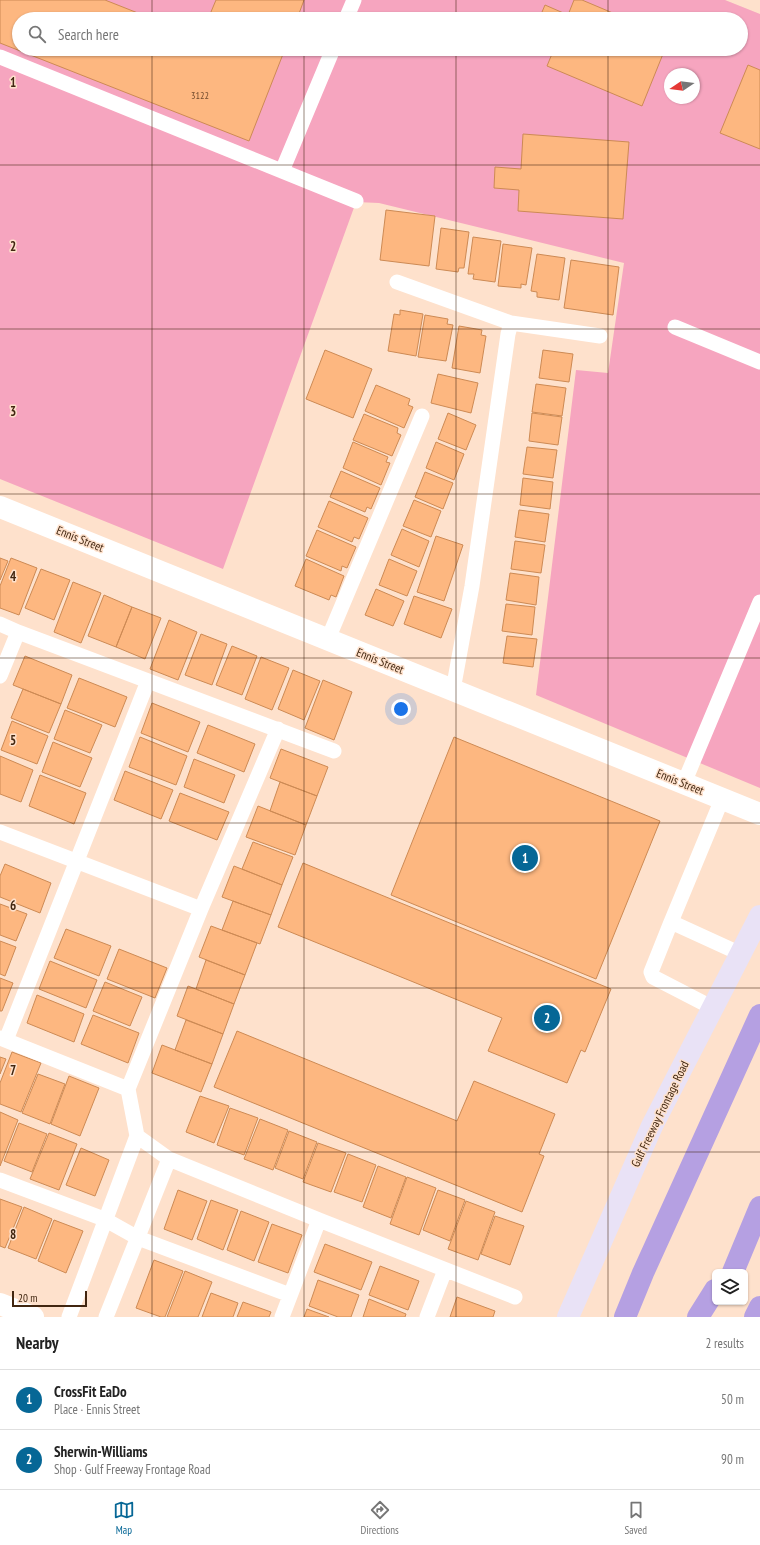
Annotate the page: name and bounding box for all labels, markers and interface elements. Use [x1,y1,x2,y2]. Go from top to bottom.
search box [12,12,748,56]
icon: search [26,23,48,45]
text: Search here [58,25,119,44]
north arrow [664,68,700,104]
text: 1 [10,74,16,91]
house number: 3122 [191,89,209,102]
text: 2 [10,238,16,255]
text: 3 [10,403,16,420]
street label: Ennis Street [54,522,107,555]
text: 4 [10,568,17,585]
street label: Ennis Street [354,644,407,677]
your location [391,699,411,719]
text: 5 [10,732,16,749]
street label: Ennis Street [654,765,707,798]
pin: 1 [512,843,538,873]
text: 6 [10,897,16,914]
pin: 2 [534,1003,560,1033]
street label: Gulf Freeway Frontage Road [627,1058,692,1169]
text: 7 [10,1062,16,1079]
text: 8 [10,1226,16,1243]
map controls [712,1269,748,1305]
button: layers [712,1269,748,1305]
scale bar [12,1289,87,1308]
text: 20 m [18,1291,37,1305]
text: Nearby [16,1332,59,1354]
text: 2 results [705,1335,744,1352]
text: CrossFit EaDo [54,1382,127,1401]
text: 1 [26,1391,32,1408]
text: 50 m [721,1391,744,1408]
text: Place · Ennis Street [54,1401,140,1418]
text: Sherwin-Williams [54,1442,148,1461]
text: 2 [26,1451,32,1468]
text: 90 m [721,1451,744,1468]
text: Shop · Gulf Freeway Frontage Road [54,1461,211,1478]
tab: Map [113,1499,135,1537]
tab: Directions [361,1499,399,1537]
tab: Saved [624,1499,647,1537]

